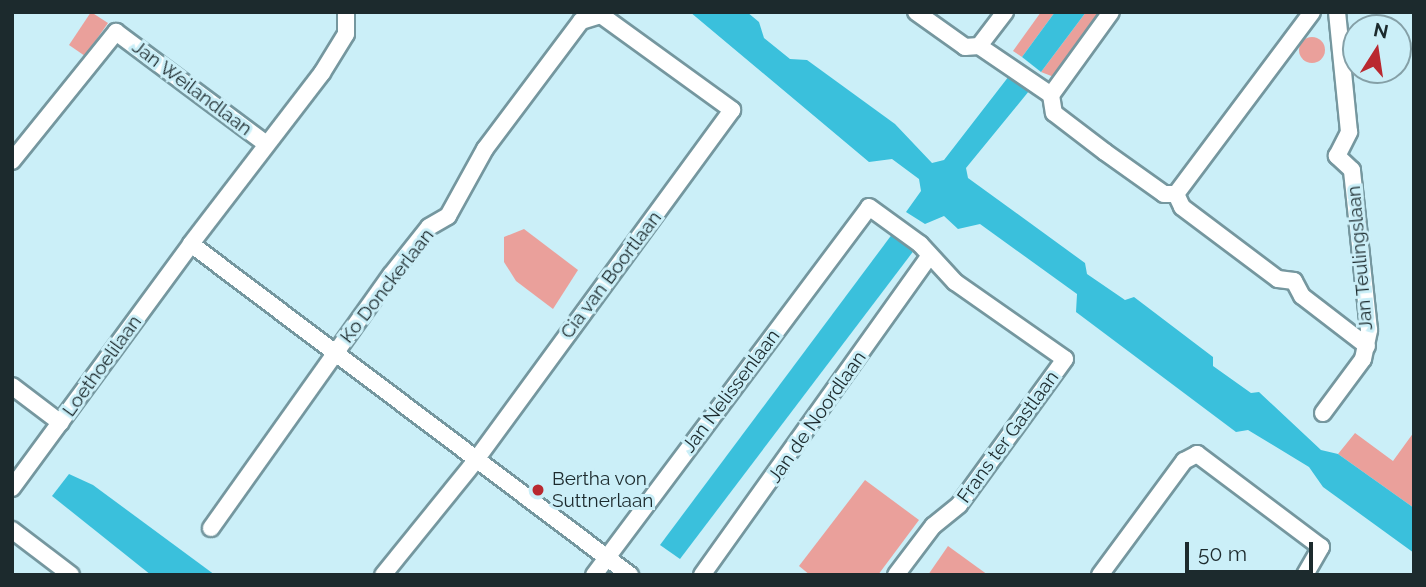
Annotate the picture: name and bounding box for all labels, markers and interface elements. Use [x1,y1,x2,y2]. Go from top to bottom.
north arrow [1342,14,1412,84]
text: N [1372,18,1390,43]
street label: Jan Weilandlaan [127,35,257,141]
street label: Jan Teulingslaan [1342,185,1378,331]
street label: Cia van Boortlaan [556,207,666,343]
street label: Ko Donckerlaan [335,224,439,348]
street label: Loethoelilaan [58,311,146,421]
street label: Jan Nelissenlaan [677,325,785,457]
street label: Jan de Noordlaan [763,347,871,487]
street label: Frans ter Gastlaan [952,366,1064,508]
place label: Bertha von Suttnerlaan [552,468,653,512]
marker: Bertha von Suttnerlaan [530,482,546,498]
scale bar [1188,528,1316,572]
text: 50 m [1198,541,1247,566]

